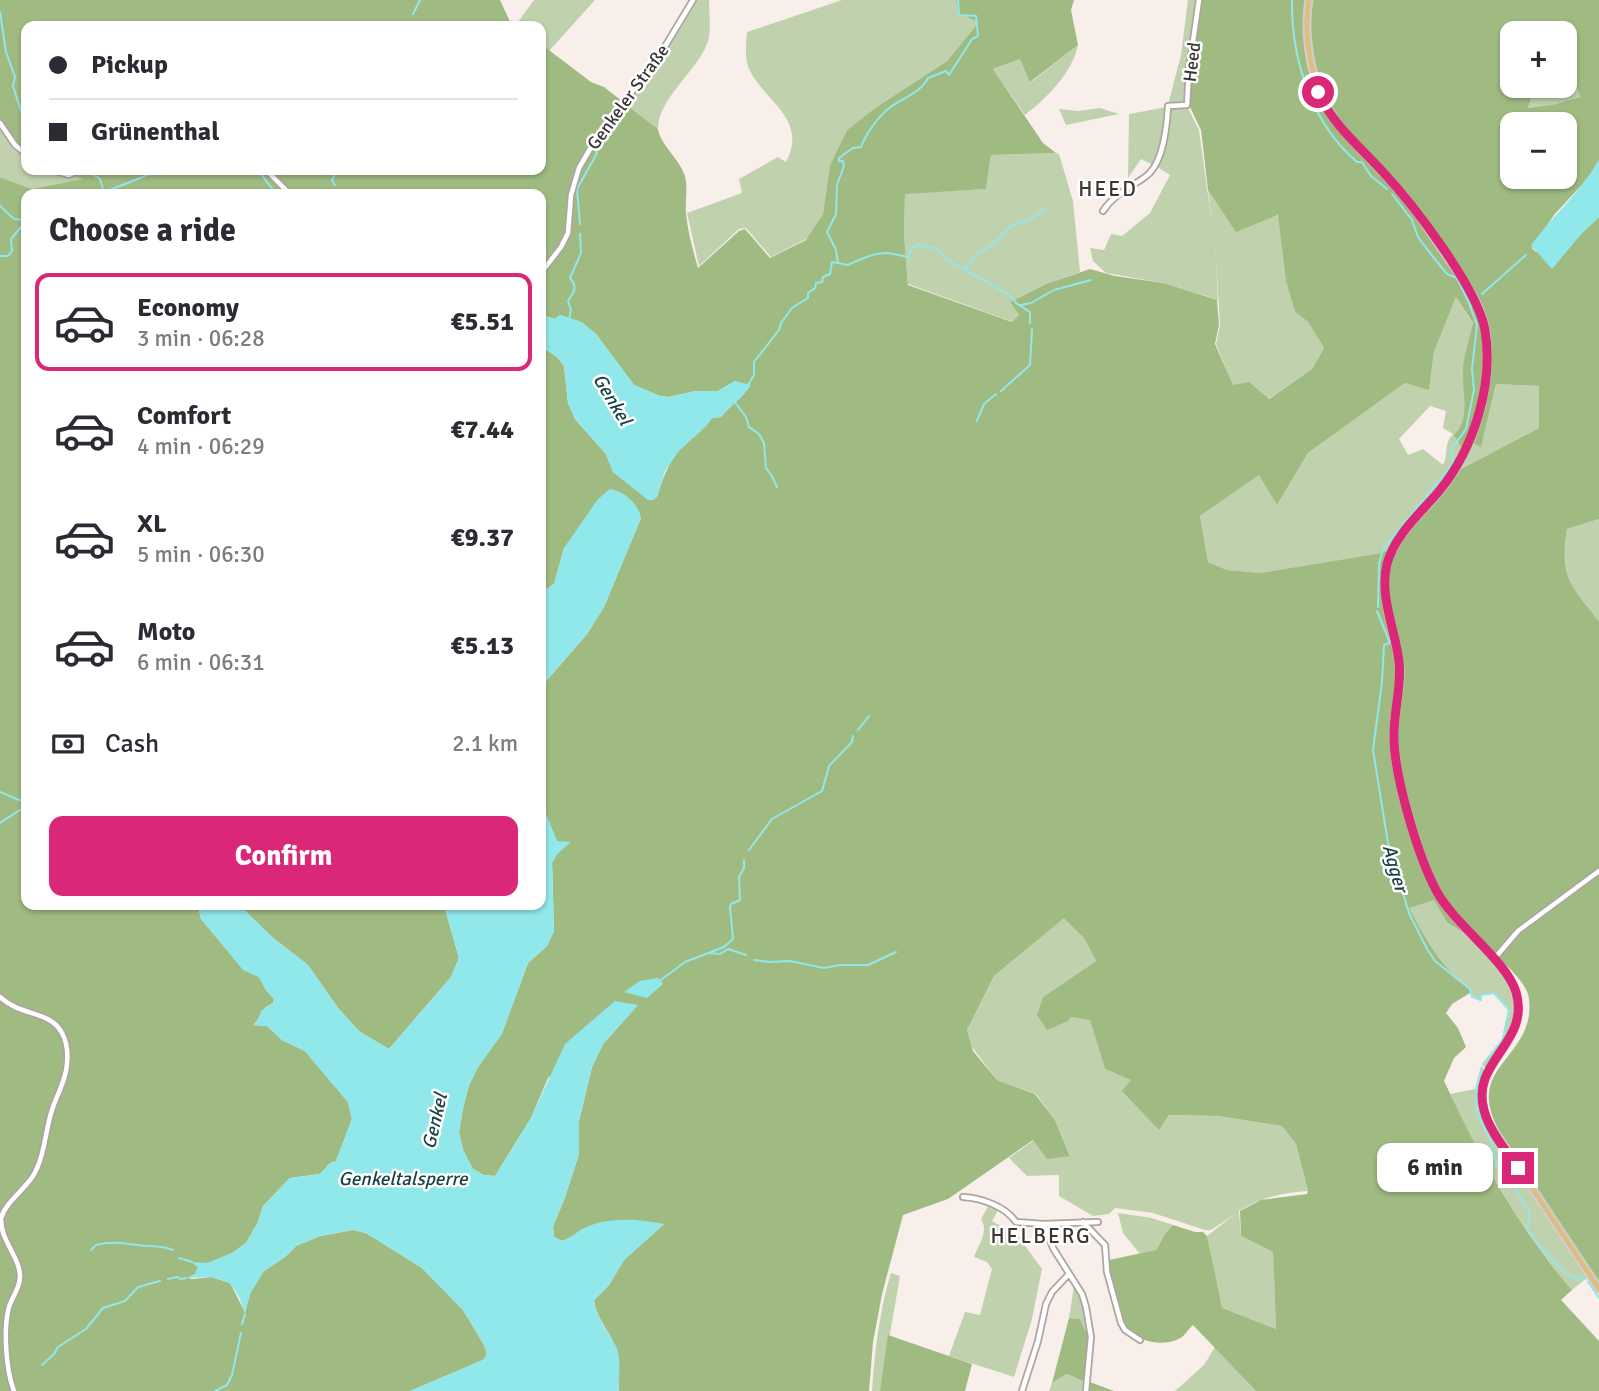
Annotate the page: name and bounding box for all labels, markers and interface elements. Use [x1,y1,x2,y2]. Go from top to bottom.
map controls [1500,21,1577,189]
button: + [1500,21,1577,98]
street label: Genkeler Straße [582,40,674,154]
street label: Heed [1179,41,1205,83]
text: Pickup [91,49,168,81]
route start [1302,76,1334,108]
button: − [1500,112,1577,189]
text: Grünenthal [91,116,219,148]
district label: HEED [1078,176,1138,202]
text: Choose a ride [49,211,236,250]
icon: car [53,291,116,354]
text: Economy [137,292,239,324]
text: €5.51 [450,306,514,338]
text: 3 min · 06:28 [137,324,265,353]
water label: Genkel [587,369,638,431]
icon: car [53,399,116,462]
text: Comfort [137,400,231,432]
text: €7.44 [450,414,514,446]
text: 4 min · 06:29 [137,432,265,461]
icon: car [53,507,116,570]
text: XL [137,508,167,540]
text: €9.37 [450,522,514,554]
text: 5 min · 06:30 [137,540,265,569]
icon: car [53,615,116,678]
text: Moto [137,616,195,648]
text: €5.13 [450,630,514,662]
text: 6 min · 06:31 [137,648,265,677]
icon: cash [49,725,87,763]
text: Cash [105,728,159,760]
text: 2.1 km [452,729,518,758]
button: Confirm [49,816,518,896]
water label: Agger [1377,842,1414,898]
water label: Genkel [417,1090,453,1151]
callout: 6 min [1378,1144,1494,1192]
route end [1502,1152,1534,1184]
text: 6 min [1407,1153,1463,1182]
water label: Genkeltalsperre [339,1167,469,1191]
district label: HELBERG [990,1223,1092,1249]

